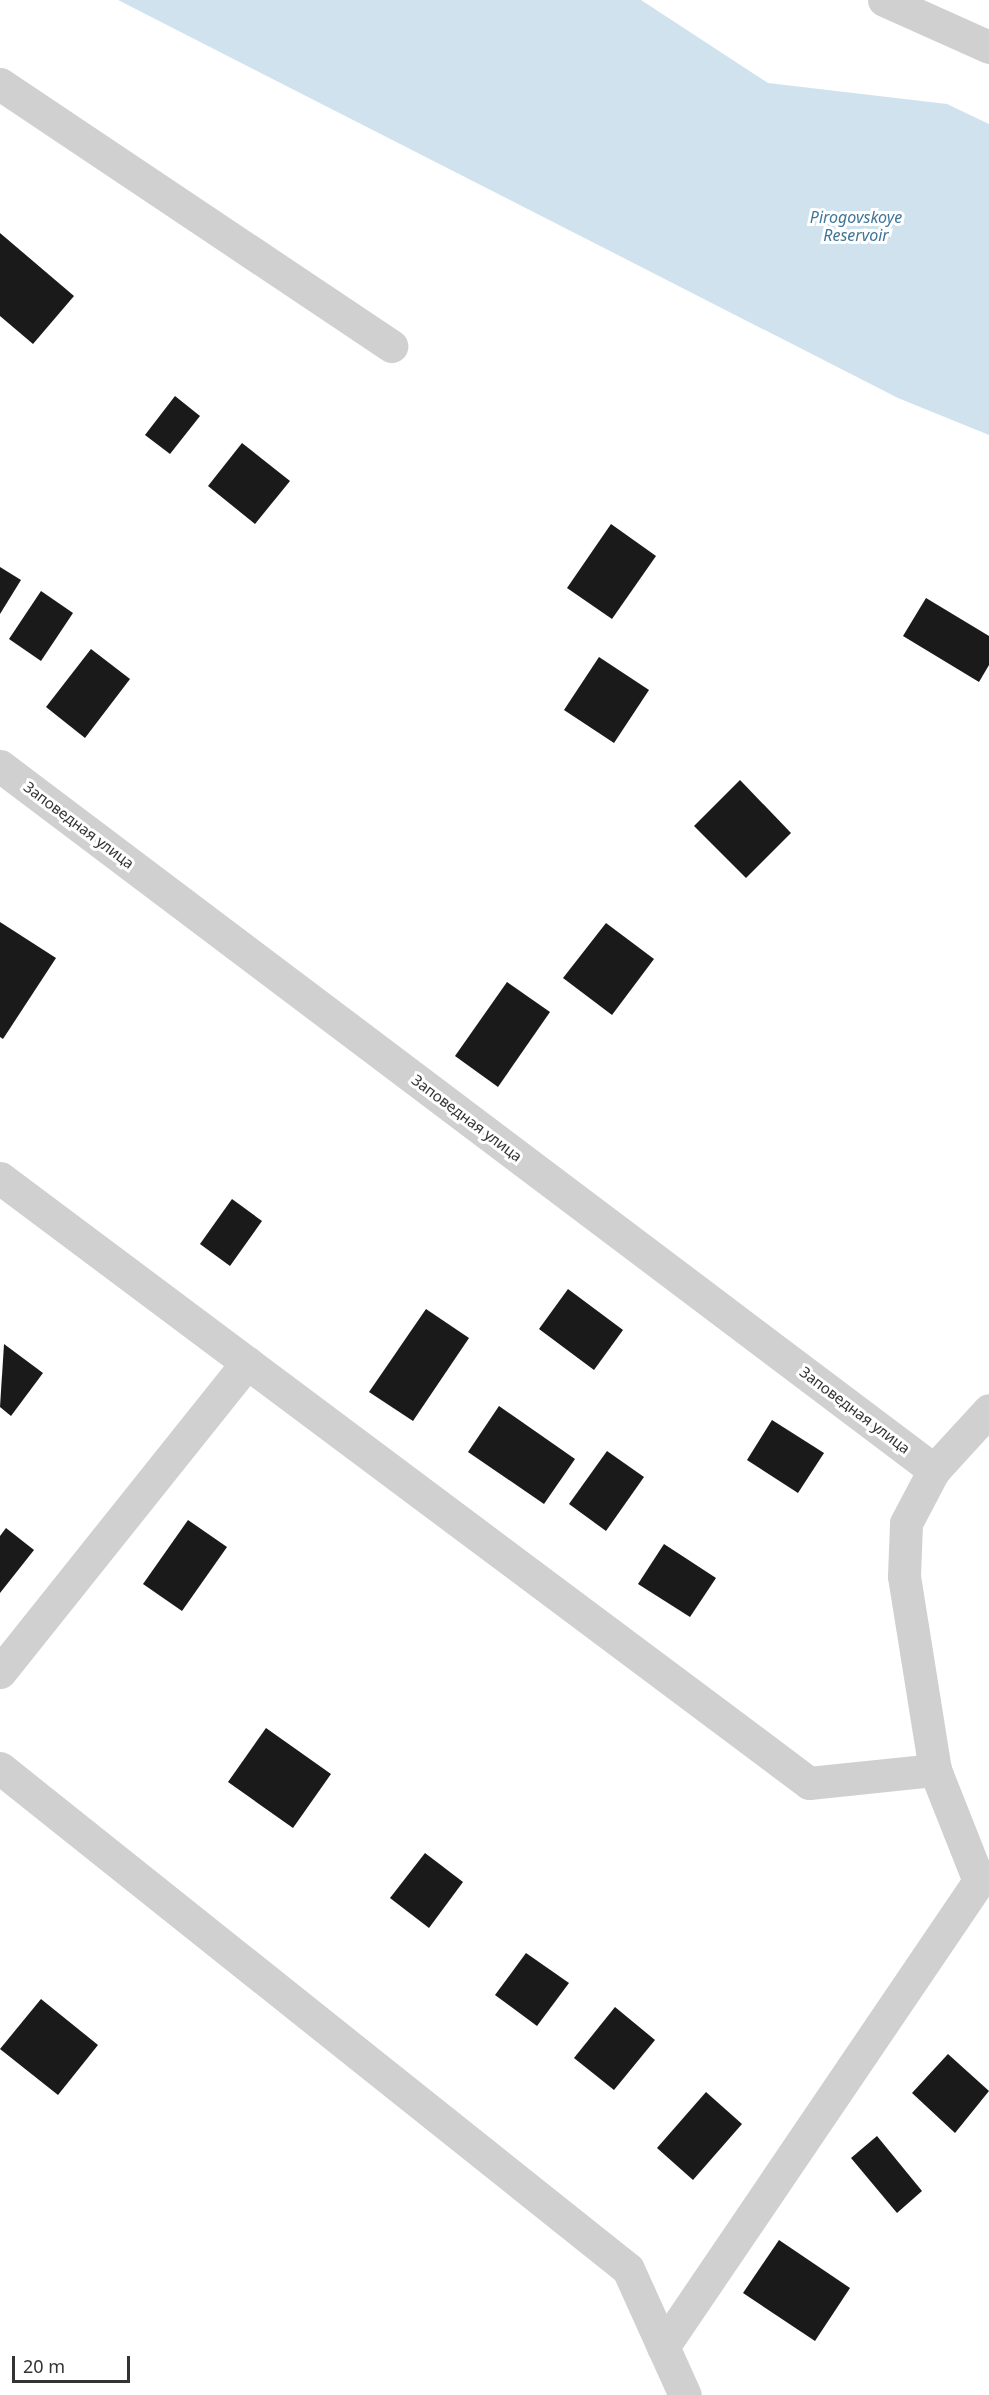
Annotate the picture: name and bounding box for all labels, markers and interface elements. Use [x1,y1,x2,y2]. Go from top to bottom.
water label: Pirogovskoye Reservoir [810,207,902,245]
street label: Заповедная улица [20,778,138,872]
street label: Заповедная улица [408,1071,526,1165]
street label: Заповедная улица [796,1363,914,1457]
scale bar [15,2344,134,2382]
text: 20 m [23,2354,65,2378]

